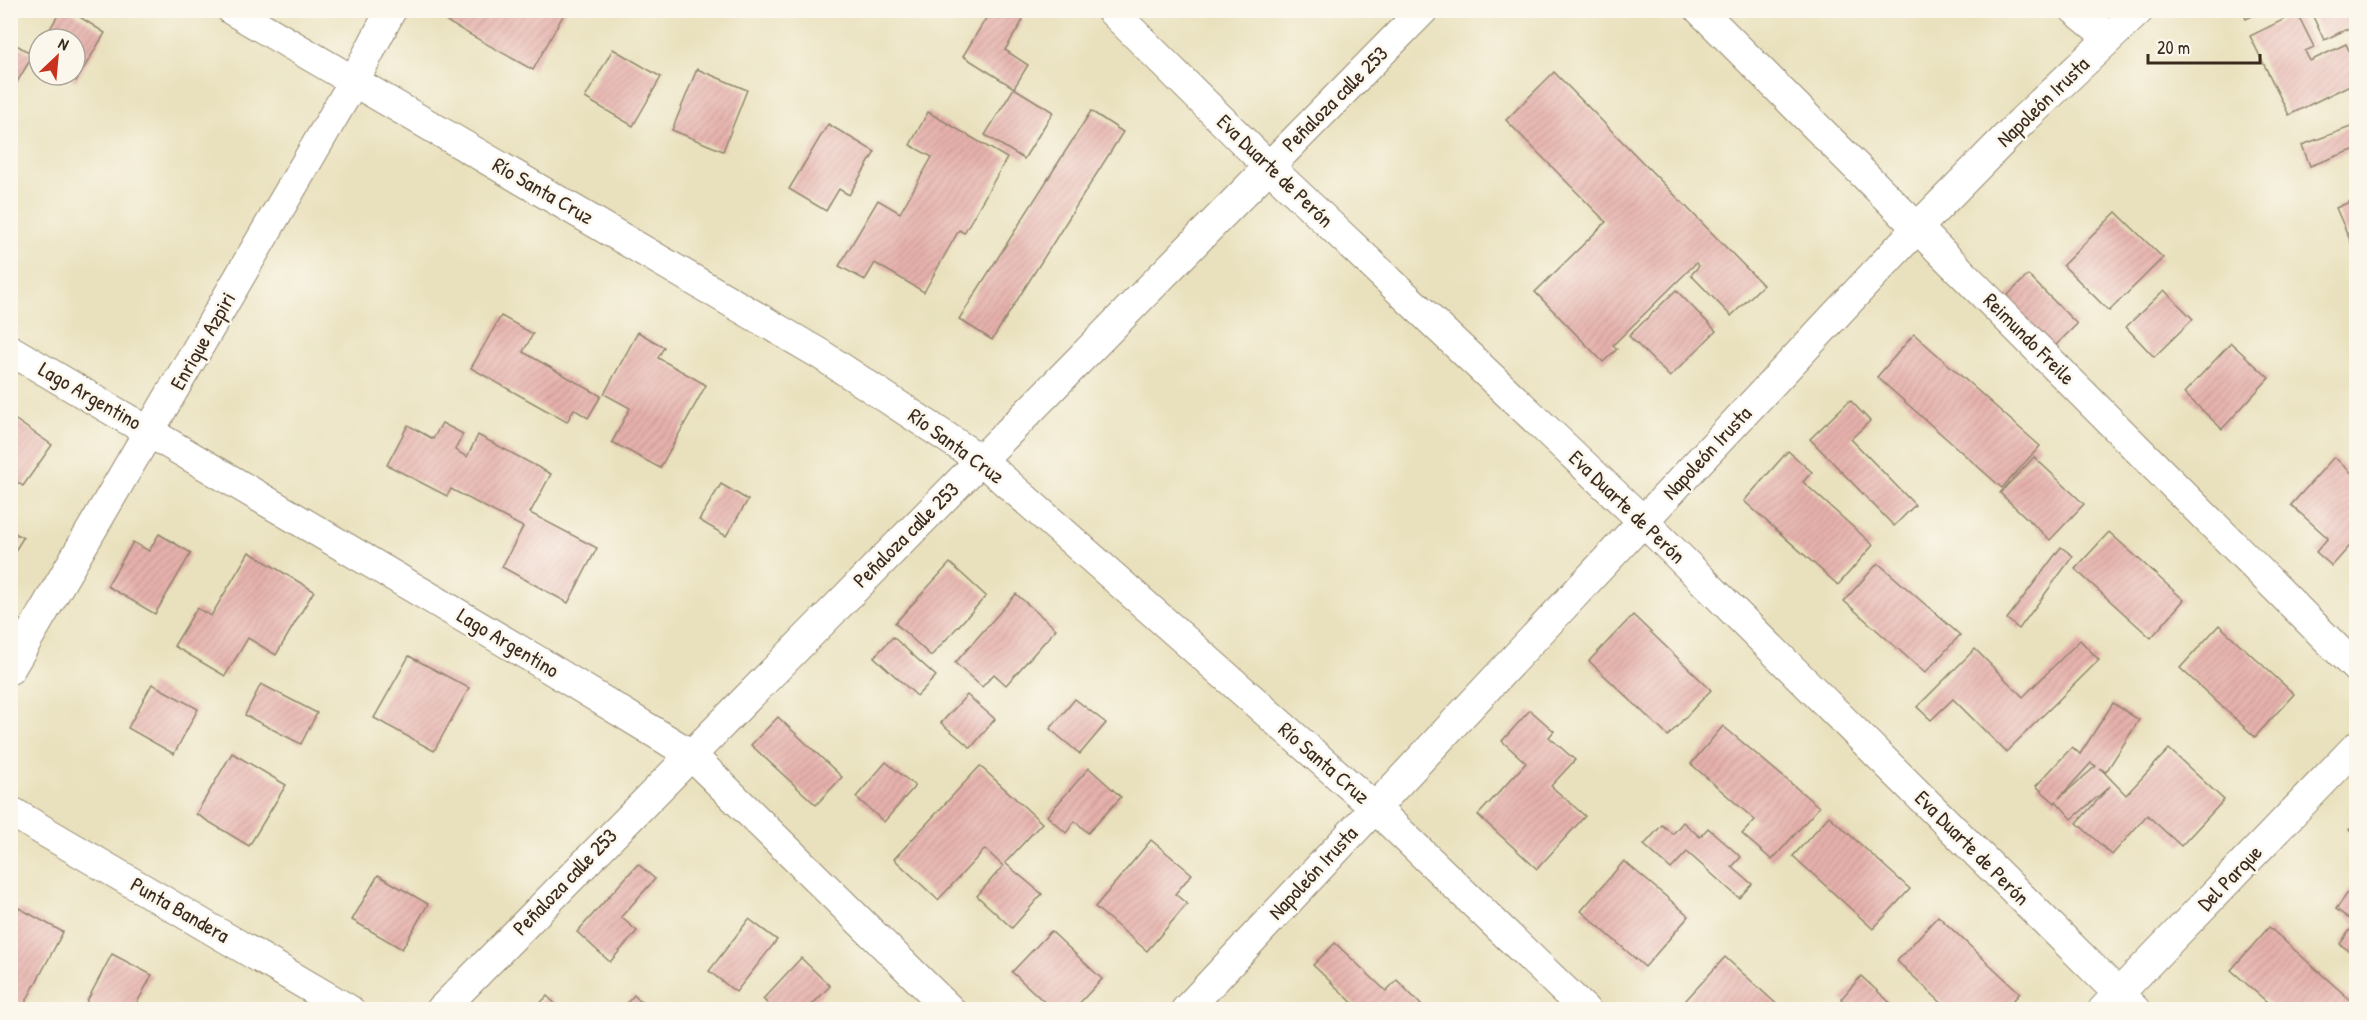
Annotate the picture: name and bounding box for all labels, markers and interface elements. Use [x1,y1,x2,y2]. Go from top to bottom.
north arrow [27,27,87,87]
scale bar [2148,27,2260,65]
text: N [55,32,73,55]
text: 20 m [2157,35,2190,60]
street label: Peñaloza calle 253 [1275,39,1394,158]
street label: Napoleón Irusta [1990,50,2095,153]
street label: Eva Duarte de Perón [1211,108,1340,234]
street label: Río Santa Cruz [487,150,599,231]
street label: Enrique Azpiri [163,286,242,395]
street label: Reimundo Freile [1977,286,2082,391]
street label: Lago Argentino [34,354,147,437]
street label: Napoleón Irusta [1656,399,1758,506]
street label: Río Santa Cruz [902,401,1010,490]
street label: Eva Duarte de Perón [1563,444,1692,570]
street label: Peñaloza calle 253 [846,475,965,594]
street label: Lago Argentino [452,601,565,684]
street label: Río Santa Cruz [1272,715,1376,810]
street label: Eva Duarte de Perón [1908,784,2036,912]
street label: Napoleón Irusta [1262,819,1364,926]
street label: Peñaloza calle 253 [506,822,623,942]
street label: Del Parque [2191,838,2268,917]
street label: Punta Bandera [126,870,235,950]

